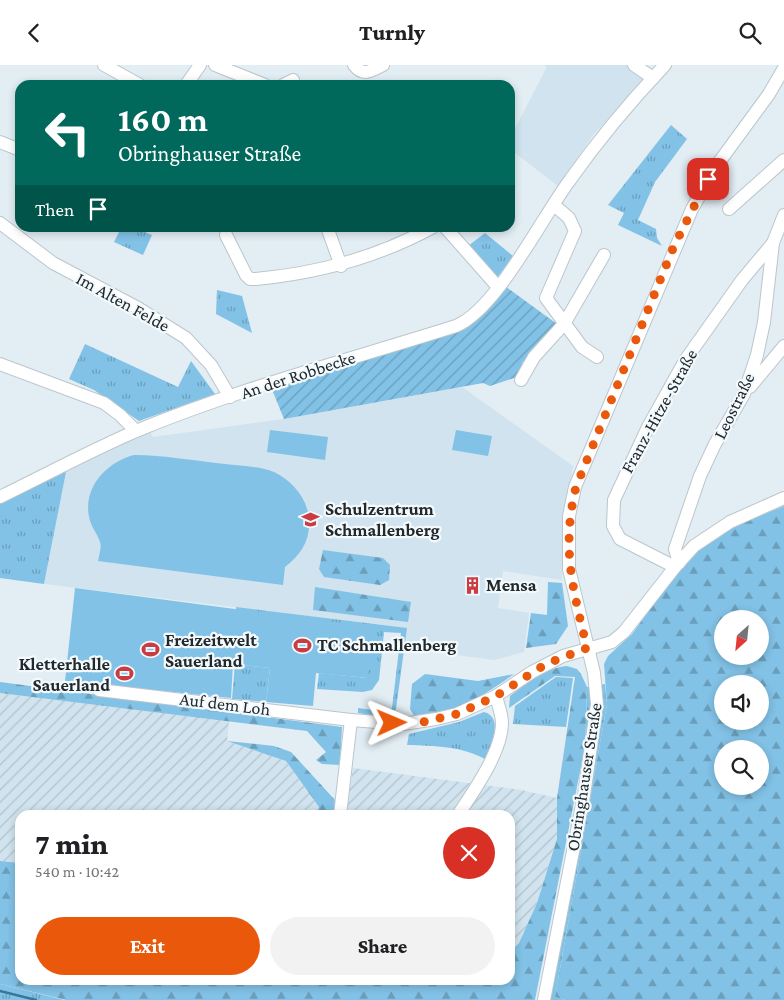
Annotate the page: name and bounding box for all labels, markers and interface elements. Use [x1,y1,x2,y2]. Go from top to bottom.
icon: back [20,19,48,47]
icon: search [736,19,764,47]
text: Turnly [359,20,425,45]
icon: left [35,100,100,165]
text: 160 m [118,100,208,139]
text: Obringhauser Straße [118,141,301,166]
pin [687,158,729,200]
icon: arrive [694,165,722,193]
icon: arrive [84,195,112,223]
text: Then [35,199,74,220]
street label: Im Alten Felde [73,268,173,336]
street label: Franz-Hitze-Straße [617,346,701,476]
street label: An der Robbecke [238,347,358,403]
street label: Leostraße [709,370,759,442]
place label: Schulzentrum Schmallenberg [325,499,440,540]
school or university icon: Schulzentrum Schmallenberg [301,509,321,529]
building icon: Mensa [462,575,482,595]
place label: Mensa [486,575,537,595]
north arrow [714,610,769,665]
map controls [714,610,769,795]
place label: Freizeitwelt Sauerland [165,630,257,671]
sports icon: TC Schmallenberg [293,635,313,655]
place label: TC Schmallenberg [317,635,456,655]
sports icon: Freizeitwelt Sauerland [141,640,161,660]
place label: Kletterhalle Sauerland [19,654,110,695]
sports icon: Kletterhalle Sauerland [114,664,134,684]
button: sound [714,675,769,730]
street label: Auf dem Loh [179,689,272,720]
position arrow [365,696,417,748]
street label: Obringhauser Straße [562,701,606,853]
button: search [714,740,769,795]
text: 7 min [35,827,108,860]
button: close [443,827,495,879]
text: 540 m · 10:42 [35,863,119,880]
button: Exit [35,917,260,975]
button: Share [270,917,495,975]

